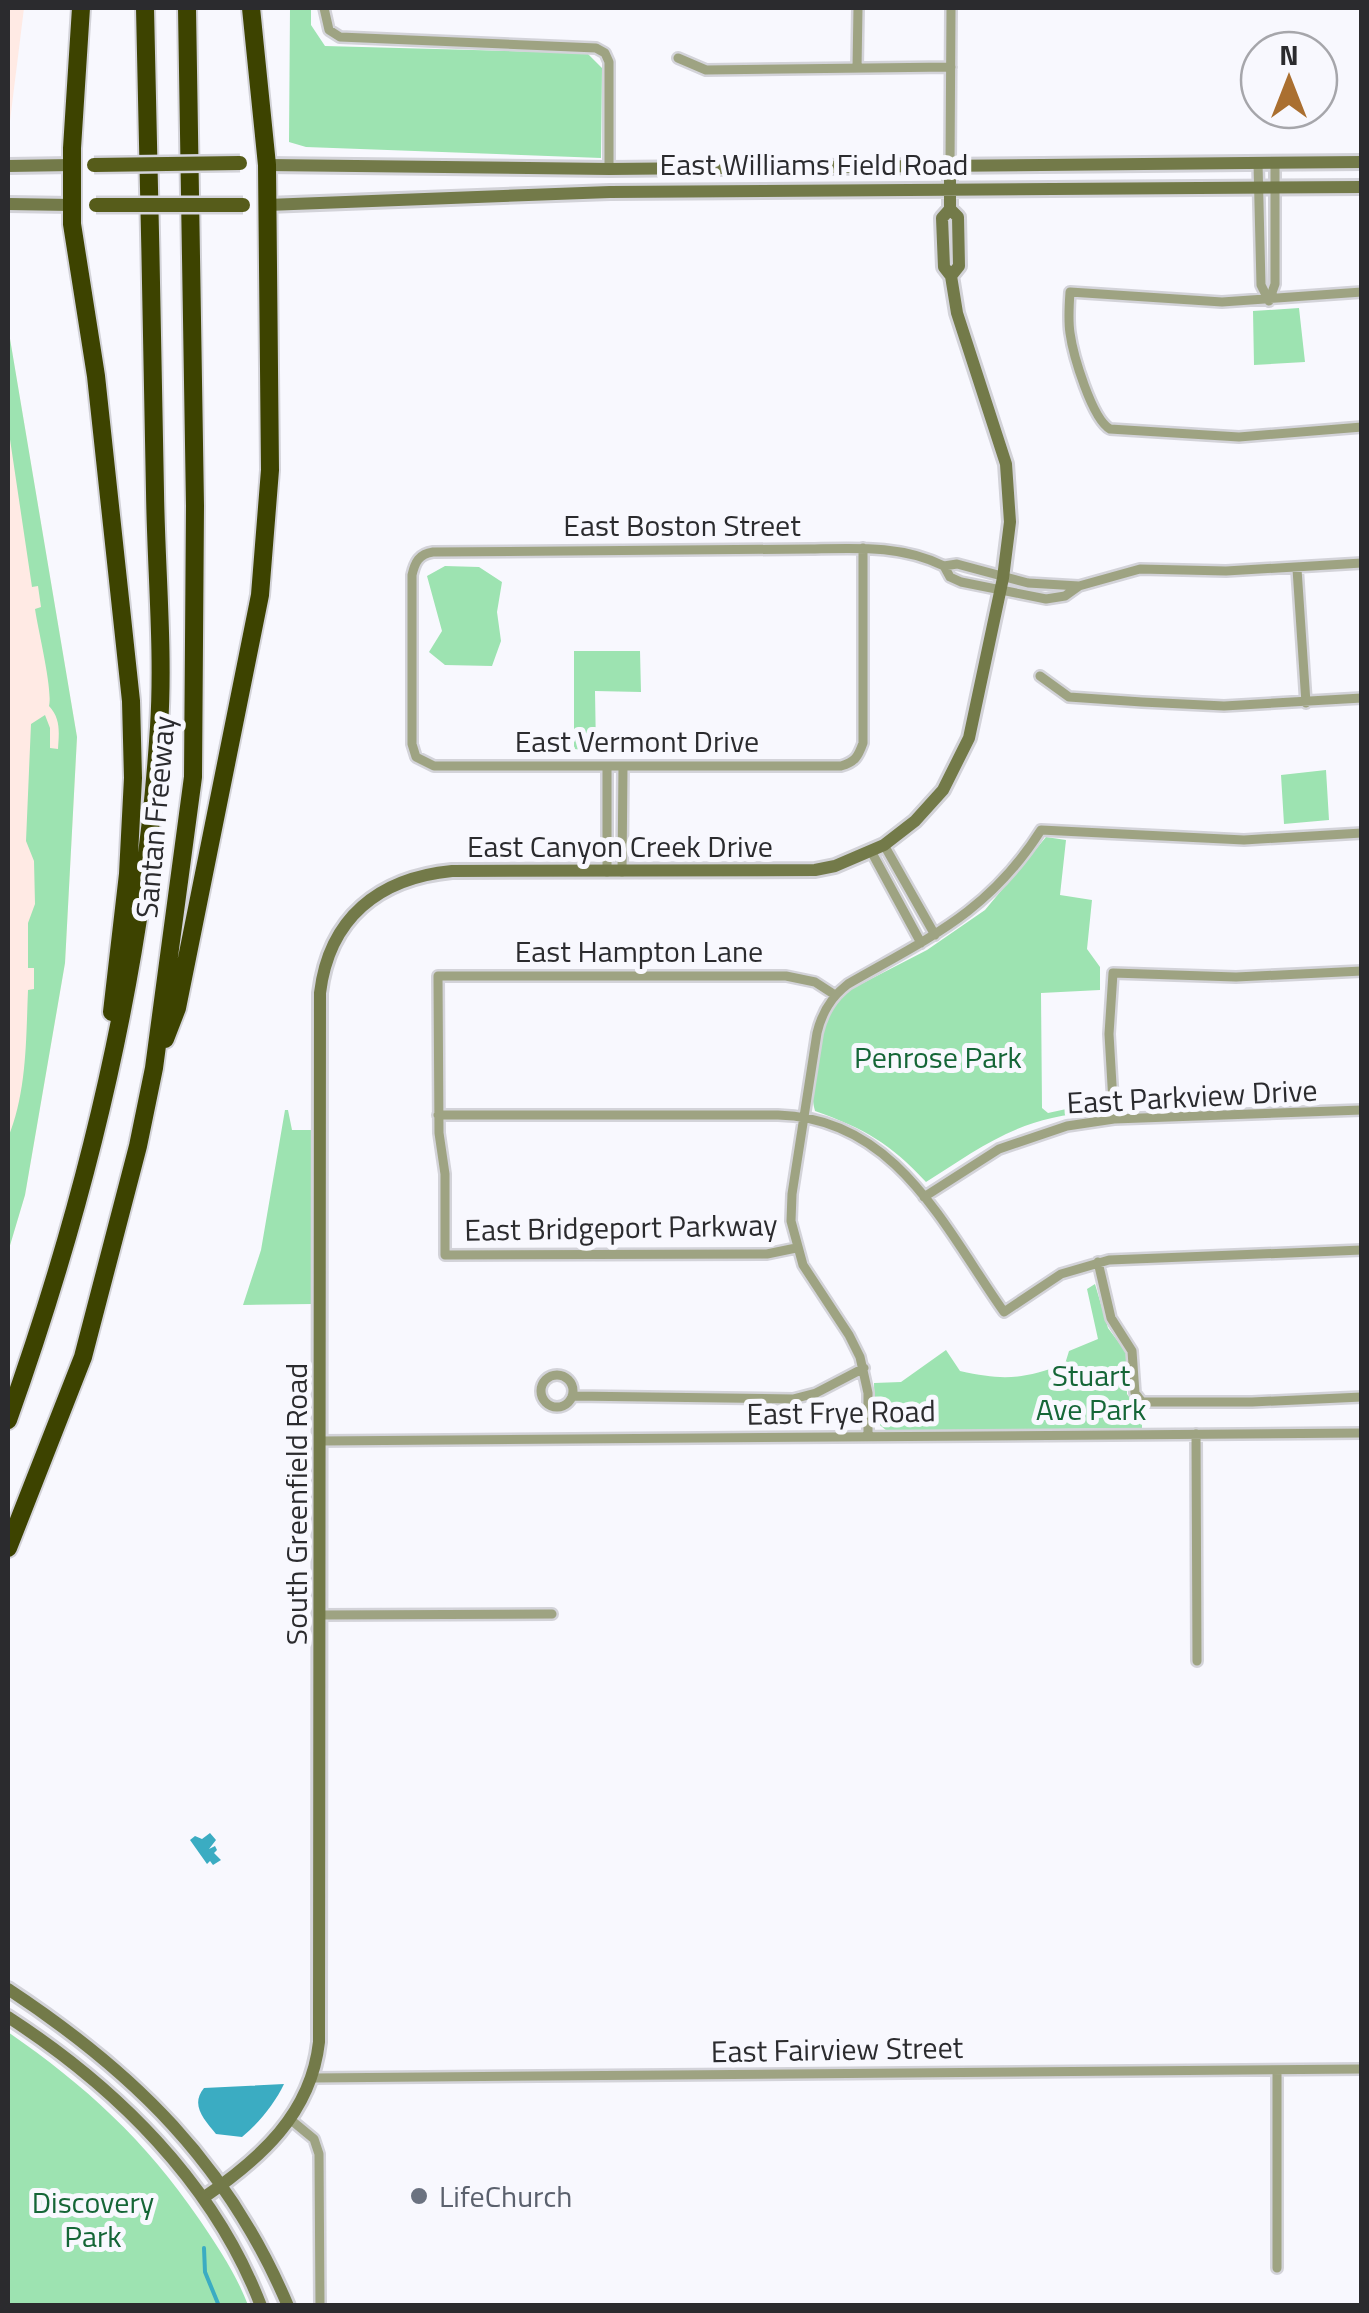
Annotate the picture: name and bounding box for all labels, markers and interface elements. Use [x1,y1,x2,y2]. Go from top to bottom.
north arrow [1239,30,1339,130]
text: N [1279,33,1299,76]
street label: East Williams Field Road [660,141,968,187]
street label: East Boston Street [563,502,801,548]
street label: Santan Freeway [123,714,187,920]
street label: East Vermont Drive [515,718,759,764]
street label: East Canyon Creek Drive [467,823,773,869]
street label: East Hampton Lane [515,928,763,974]
park label: Penrose Park [854,1034,1022,1080]
street label: East Parkview Drive [1065,1066,1319,1126]
street label: East Bridgeport Parkway [464,1201,778,1253]
park label: Stuart Ave Park [1036,1352,1146,1432]
street label: South Greenfield Road [273,1363,319,1645]
street label: East Frye Road [746,1387,936,1437]
street label: East Fairview Street [710,2024,964,2074]
place label: LifeChurch [439,2173,572,2219]
park label: Discovery Park [32,2179,154,2259]
marker: LifeChurch [408,2185,430,2207]

